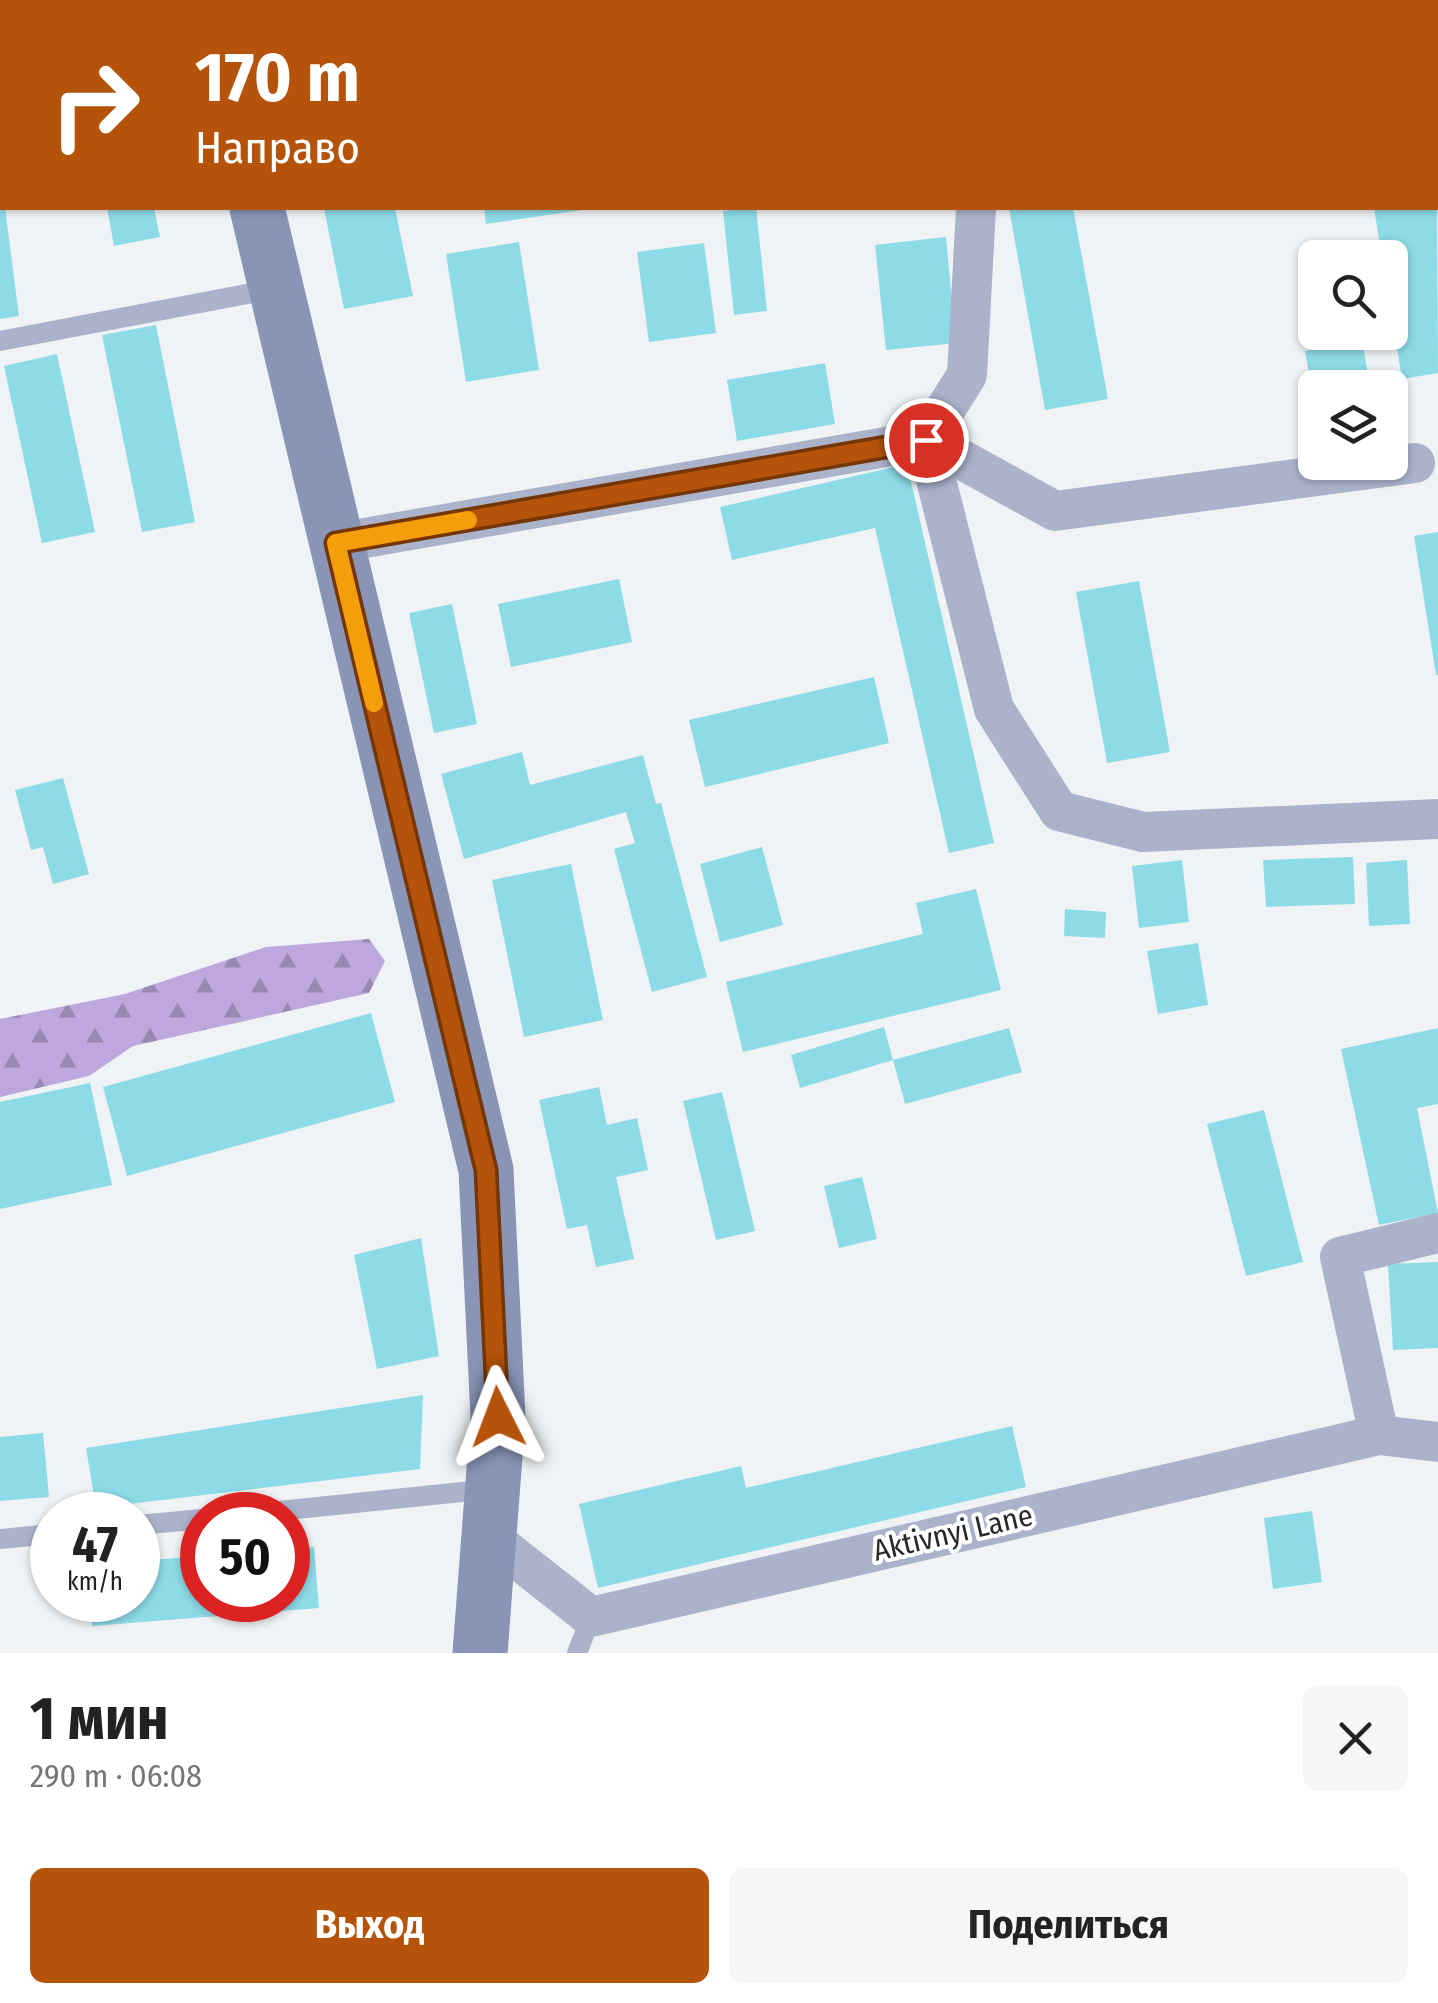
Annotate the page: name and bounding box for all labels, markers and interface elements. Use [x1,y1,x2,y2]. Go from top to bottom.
text: 170 m [195,36,360,120]
icon: right [30,40,160,170]
text: Направо [195,121,360,175]
map controls [1298,240,1408,480]
button: search [1298,240,1408,350]
button: layers [1298,370,1408,480]
pin [884,398,969,483]
icon: arrive [899,413,954,468]
position arrow [446,1365,550,1469]
speed limit sign: 50 [180,1492,310,1622]
street label: Aktivnyi Lane [870,1497,1036,1569]
text: 47 [72,1515,118,1575]
text: km/h [67,1567,123,1597]
text: 1 мин [30,1683,169,1755]
button: close [1303,1686,1408,1791]
text: 290 m · 06:08 [30,1757,202,1795]
button: Выход [30,1868,709,1983]
button: Поделиться [729,1868,1408,1983]

